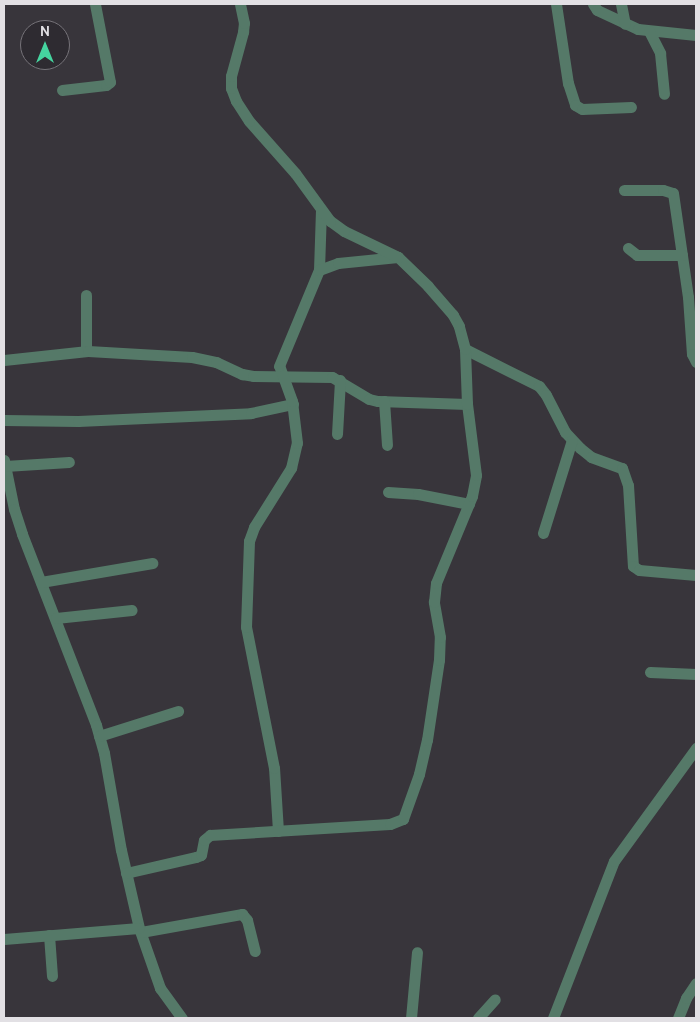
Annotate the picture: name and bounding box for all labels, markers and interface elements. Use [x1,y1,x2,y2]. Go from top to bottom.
north arrow [20,20,70,70]
text: N [40,22,50,40]

